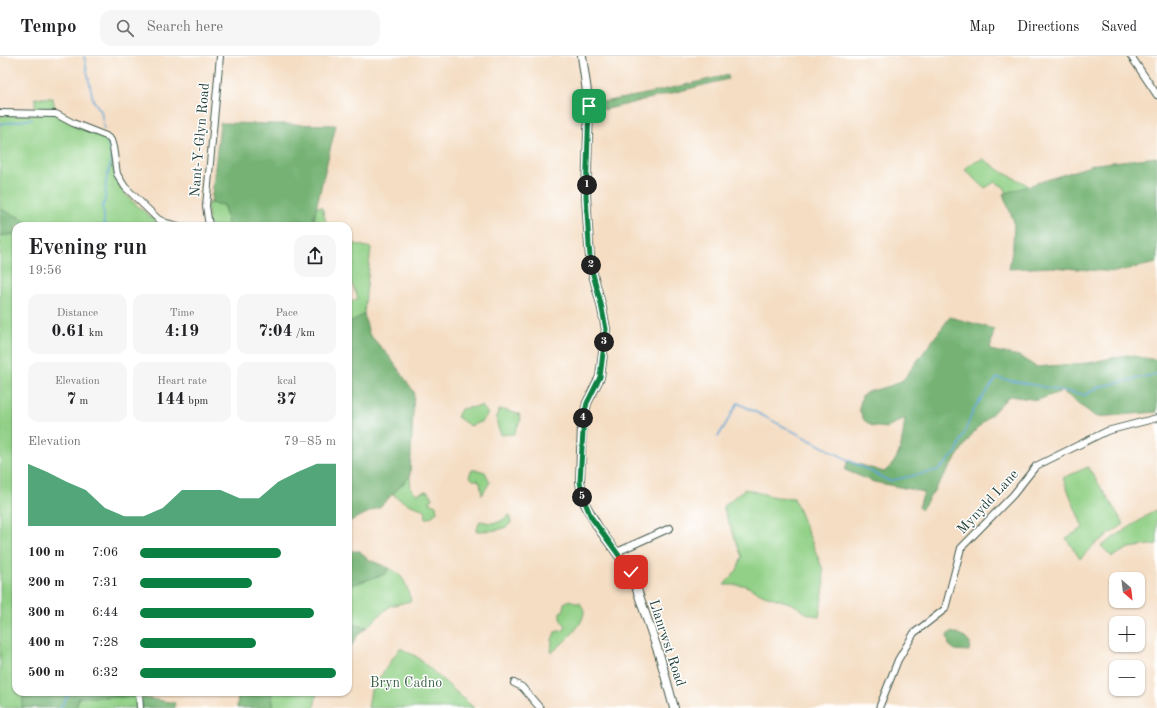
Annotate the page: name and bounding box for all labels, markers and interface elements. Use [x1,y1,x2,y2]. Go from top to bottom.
search box [100,10,380,46]
icon: search [114,17,136,39]
text: Tempo [20,18,76,37]
text: Search here [146,20,223,35]
text: Map [969,20,995,34]
text: Directions [1017,20,1079,34]
text: Saved [1101,20,1137,34]
street label: Nant-Y-Glyn Road [188,82,212,198]
pin [572,89,606,123]
icon: arrive [578,95,600,117]
pin: 1 [577,175,597,195]
text: 1 [584,179,590,190]
button: share [294,235,336,277]
text: Evening run [28,237,147,259]
pin: 2 [581,255,601,275]
text: 2 [588,259,594,270]
text: 19:56 [28,264,62,277]
text: Distance [57,308,98,319]
text: Time [170,308,194,319]
text: Pace [276,308,298,319]
text: 0.61 [51,323,86,340]
text: 4:19 [165,323,199,340]
text: 7:04 [258,323,293,340]
text: km [86,328,103,339]
text: /km [293,328,315,339]
pin: 3 [594,332,614,352]
text: 3 [601,336,607,347]
text: Elevation [55,376,100,387]
text: Heart rate [157,376,207,387]
text: kcal [277,376,296,387]
text: 7 [66,391,76,408]
text: 144 [156,391,185,408]
text: 37 [277,391,297,408]
text: m [76,396,88,407]
text: bpm [185,396,208,407]
pin: 4 [573,408,593,428]
text: 4 [580,412,586,423]
text: Elevation [28,435,81,448]
text: 79–85 m [284,435,336,448]
street label: Mynydd Lane [955,467,1021,537]
pin: 5 [572,487,592,507]
text: 5 [579,491,585,502]
text: 100 m [28,546,65,559]
text: 7:06 [92,546,118,559]
pin [614,555,648,589]
icon: check [620,561,642,583]
north arrow [1109,572,1145,608]
map controls [1109,572,1145,696]
text: 200 m [28,576,65,589]
text: 7:31 [92,576,118,589]
street label: Llanrwst Road [646,598,688,688]
text: 300 m [28,606,65,619]
text: 6:44 [92,606,118,619]
button: + [1109,616,1145,652]
text: 400 m [28,636,65,649]
text: 7:28 [92,636,118,649]
button: − [1109,660,1145,696]
text: 500 m [28,666,65,679]
text: 6:32 [92,666,118,679]
park label: Bryn Cadno [370,676,442,690]

